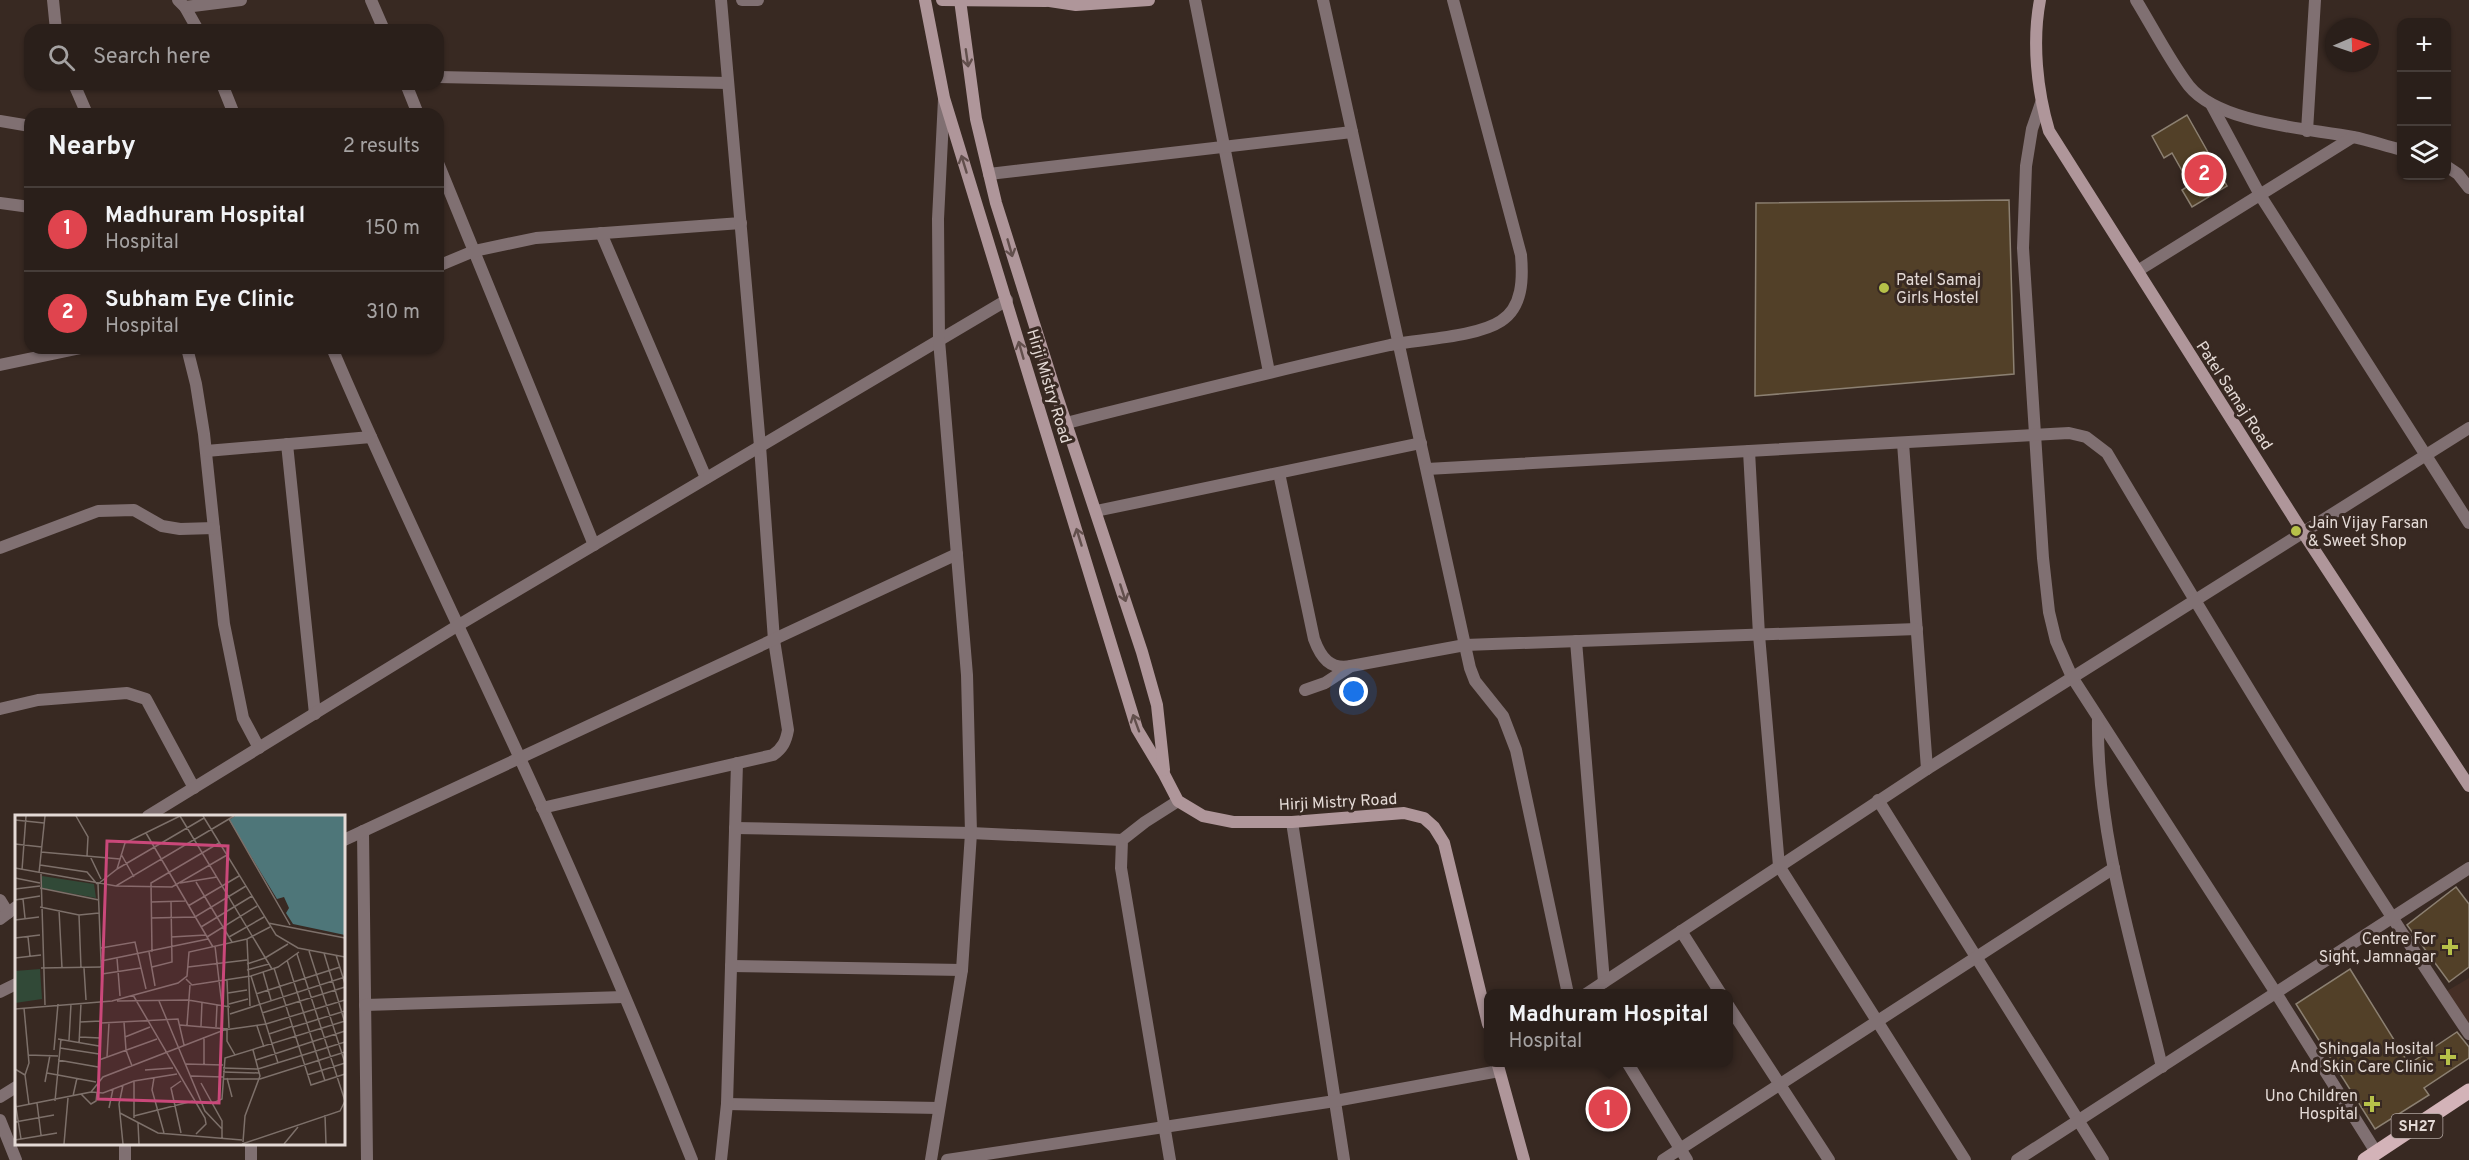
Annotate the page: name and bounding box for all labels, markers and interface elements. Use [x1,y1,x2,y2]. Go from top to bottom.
north arrow [2325,18,2379,72]
map controls [2397,18,2451,180]
button: + [2397,18,2451,72]
search box [24,24,444,90]
icon: search [45,41,78,74]
text: Search here [93,44,211,71]
one-way arrow [961,48,972,67]
button: − [2397,72,2451,126]
button: layers [2397,126,2451,180]
text: Nearby [48,131,136,164]
text: 2 results [343,134,420,160]
pin: 2 [2184,152,2224,196]
one-way arrow [958,155,969,174]
text: Madhuram Hospital [105,203,305,230]
text: 1 [64,216,72,242]
text: 150 m [366,216,420,242]
text: Hospital [105,230,179,256]
one-way arrow [1005,238,1016,257]
place label: Patel Samaj Girls Hostel [1896,271,1981,309]
marker: Patel Samaj Girls Hostel [1877,281,1891,295]
text: Subham Eye Clinic [105,287,295,314]
text: 2 [61,300,74,326]
text: 310 m [366,300,420,326]
text: Hospital [105,314,179,340]
street label: Hirji Mistry Road [1021,327,1075,446]
street label: Patel Samaj Road [2191,338,2276,454]
one-way arrow [1015,341,1026,360]
place label: Jain Vijay Farsan & Sweet Shop [2308,514,2428,552]
marker: Jain Vijay Farsan & Sweet Shop [2289,524,2303,538]
one-way arrow [1073,528,1084,547]
one-way arrow [1118,583,1129,602]
your location [1339,677,1368,706]
one-way arrow [1130,714,1141,733]
street label: Hirji Mistry Road [1278,790,1398,816]
inset map [15,815,345,1145]
place label: Centre For Sight, Jamnagar [2319,930,2436,968]
marker: Centre For Sight, Jamnagar [2441,938,2459,956]
popup [1484,989,1733,1067]
text: Madhuram Hospital [1508,1002,1709,1029]
text: Hospital [1508,1029,1582,1055]
place label: Shingala Hosital And Skin Care Clinic [2289,1040,2434,1078]
marker: Shingala Hosital And Skin Care Clinic [2439,1048,2457,1066]
pin: 1 [1588,1086,1628,1132]
place label: Uno Children Hospital [2265,1087,2358,1125]
marker: Uno Children Hospital [2363,1095,2381,1113]
road number: SH27 [2392,1114,2442,1138]

